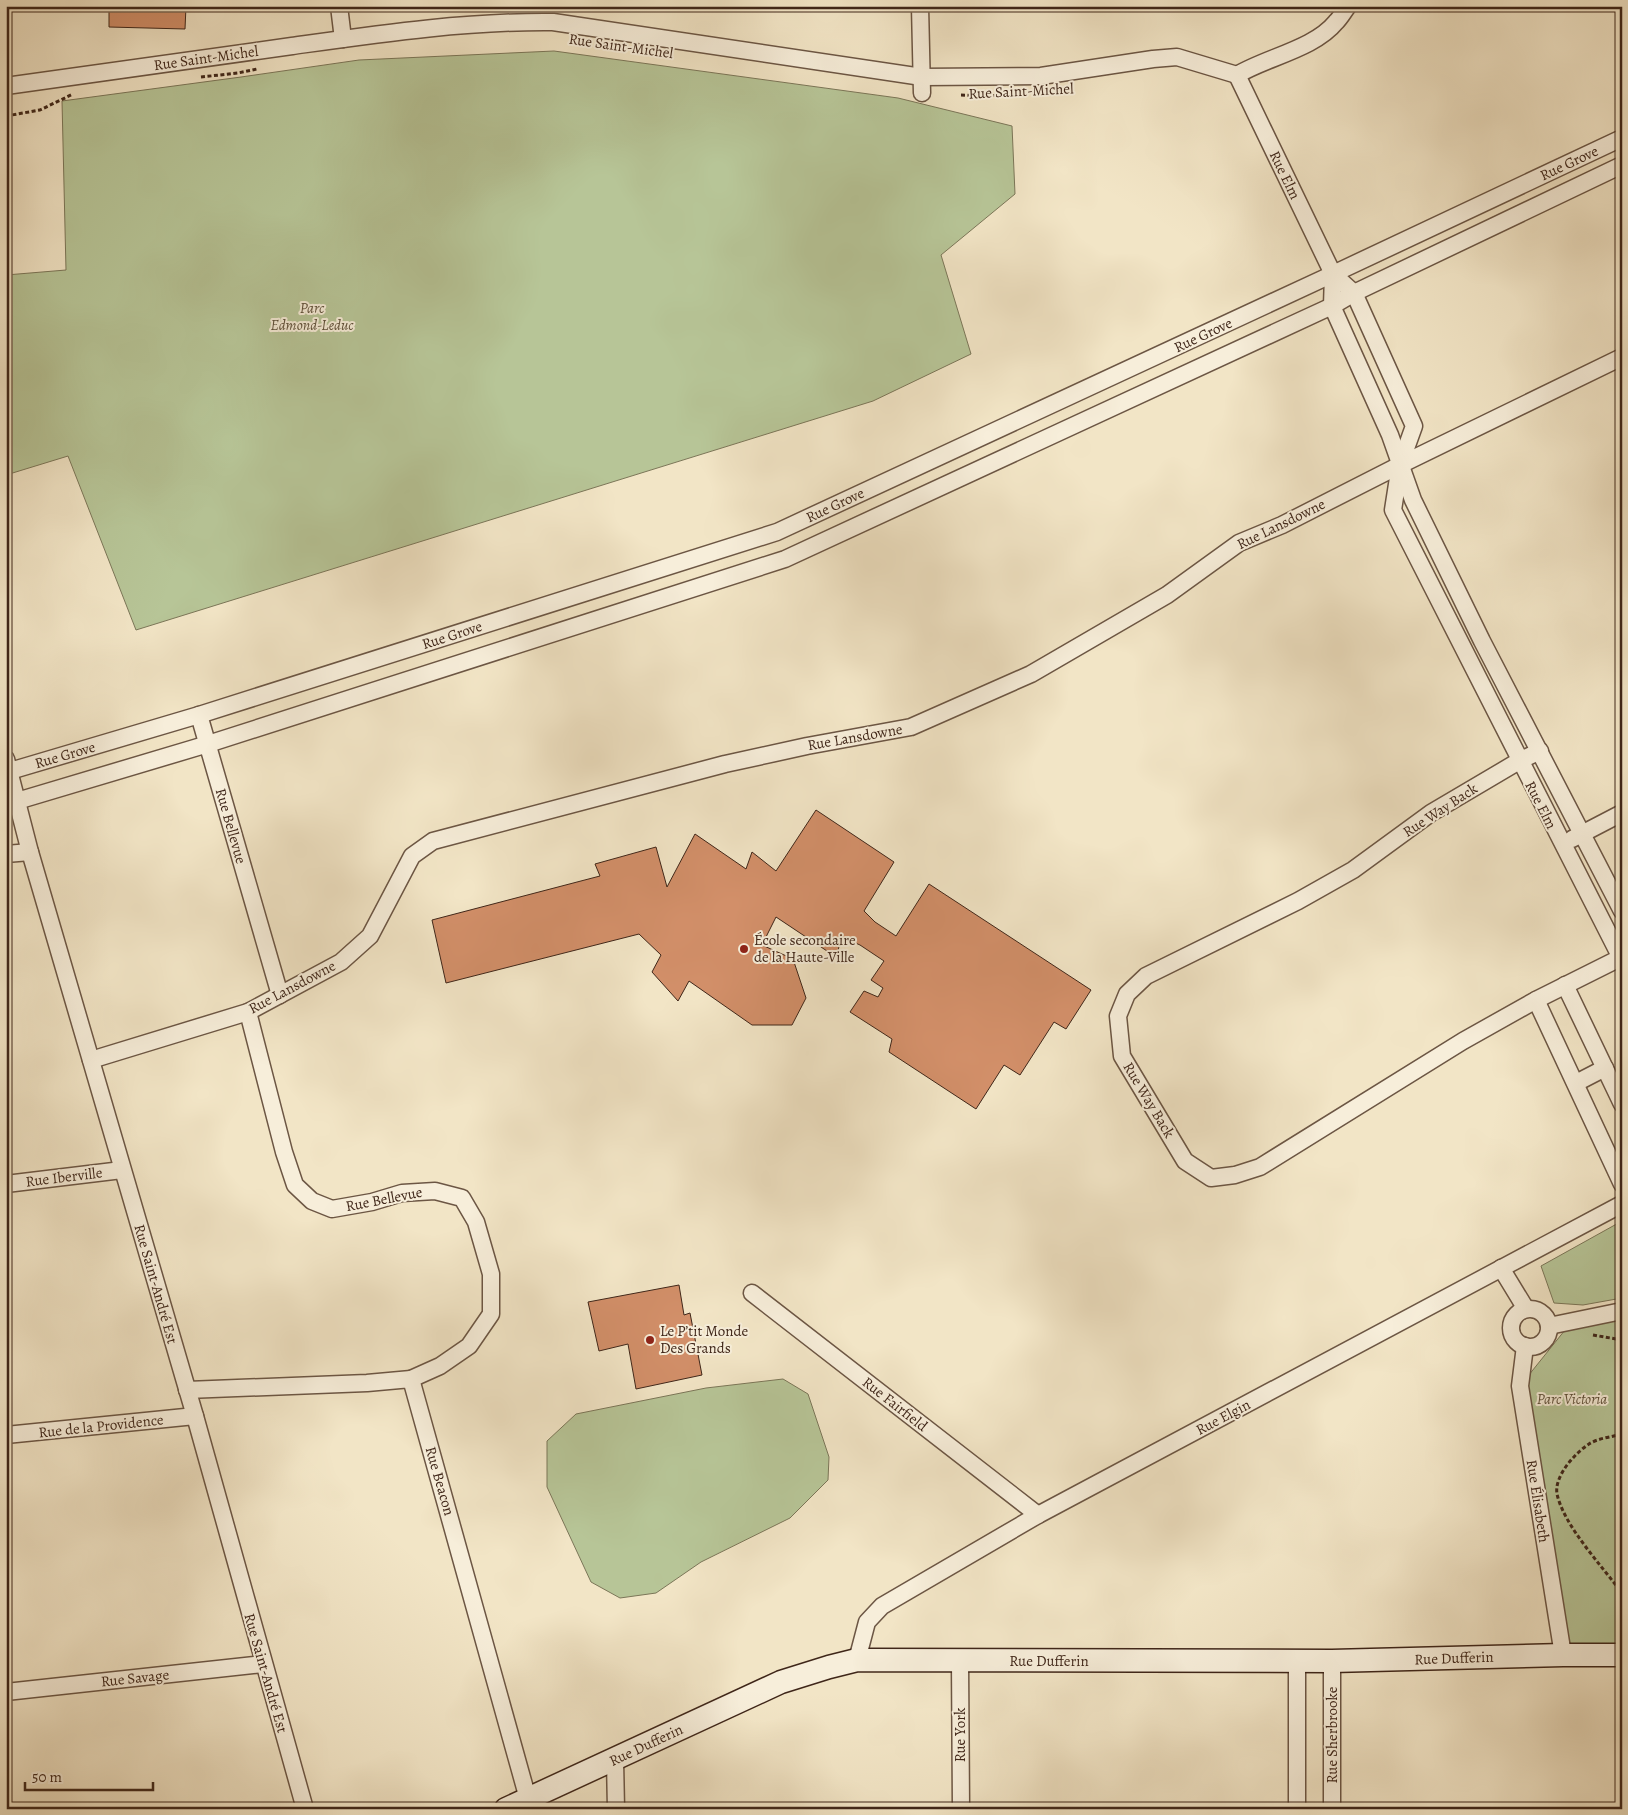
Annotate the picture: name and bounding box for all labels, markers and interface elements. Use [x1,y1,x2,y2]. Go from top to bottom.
street label: Rue Saint-Michel [567,29,675,63]
street label: Rue Saint-Michel [152,41,260,75]
street label: Rue Saint-Michel [968,78,1074,104]
street label: Rue Grove [1537,141,1602,185]
street label: Rue Elm [1265,147,1306,203]
park label: Parc Edmond-Leduc [271,298,354,335]
street label: Rue Grove [1171,313,1236,357]
street label: Rue Grove [803,483,868,527]
street label: Rue Lansdowne [1233,494,1329,554]
street label: Rue Grove [419,616,485,654]
street label: Rue Lansdowne [806,719,904,755]
street label: Rue Grove [32,737,98,773]
street label: Rue Way Back [1399,778,1482,842]
street label: Rue Elm [1520,778,1562,833]
street label: Rue Bellevue [211,786,251,866]
place label: École secondaire de la Haute-Ville [754,930,856,967]
marker: École secondaire de la Haute-Ville [738,943,750,955]
street label: Rue Lansdowne [245,955,339,1018]
street label: Rue Way Back [1118,1058,1180,1142]
street label: Rue Iberville [24,1162,104,1192]
street label: Rue Bellevue [344,1182,424,1216]
street label: Rue Saint-André Est [129,1222,183,1346]
place label: Le P’tit Monde Des Grands [660,1321,748,1358]
marker: Le P’tit Monde Des Grands [644,1334,656,1346]
street label: Rue Fairfield [858,1372,933,1436]
park label: Parc Victoria [1537,1389,1607,1409]
street label: Rue Elgin [1192,1394,1254,1440]
street label: Rue de la Providence [38,1409,165,1443]
street label: Rue Beacon [421,1444,459,1518]
street label: Rue Élisabeth [1522,1458,1554,1544]
street label: Rue Saint-André Est [239,1611,293,1735]
street label: Rue Dufferin [1414,1647,1494,1669]
street label: Rue Dufferin [1009,1651,1089,1671]
street label: Rue Savage [100,1664,170,1692]
street label: Rue Sherbrooke [1322,1686,1342,1783]
street label: Rue York [950,1707,970,1762]
street label: Rue Dufferin [606,1719,686,1771]
scale bar [25,1760,152,1792]
text: 50 m [32,1767,62,1787]

